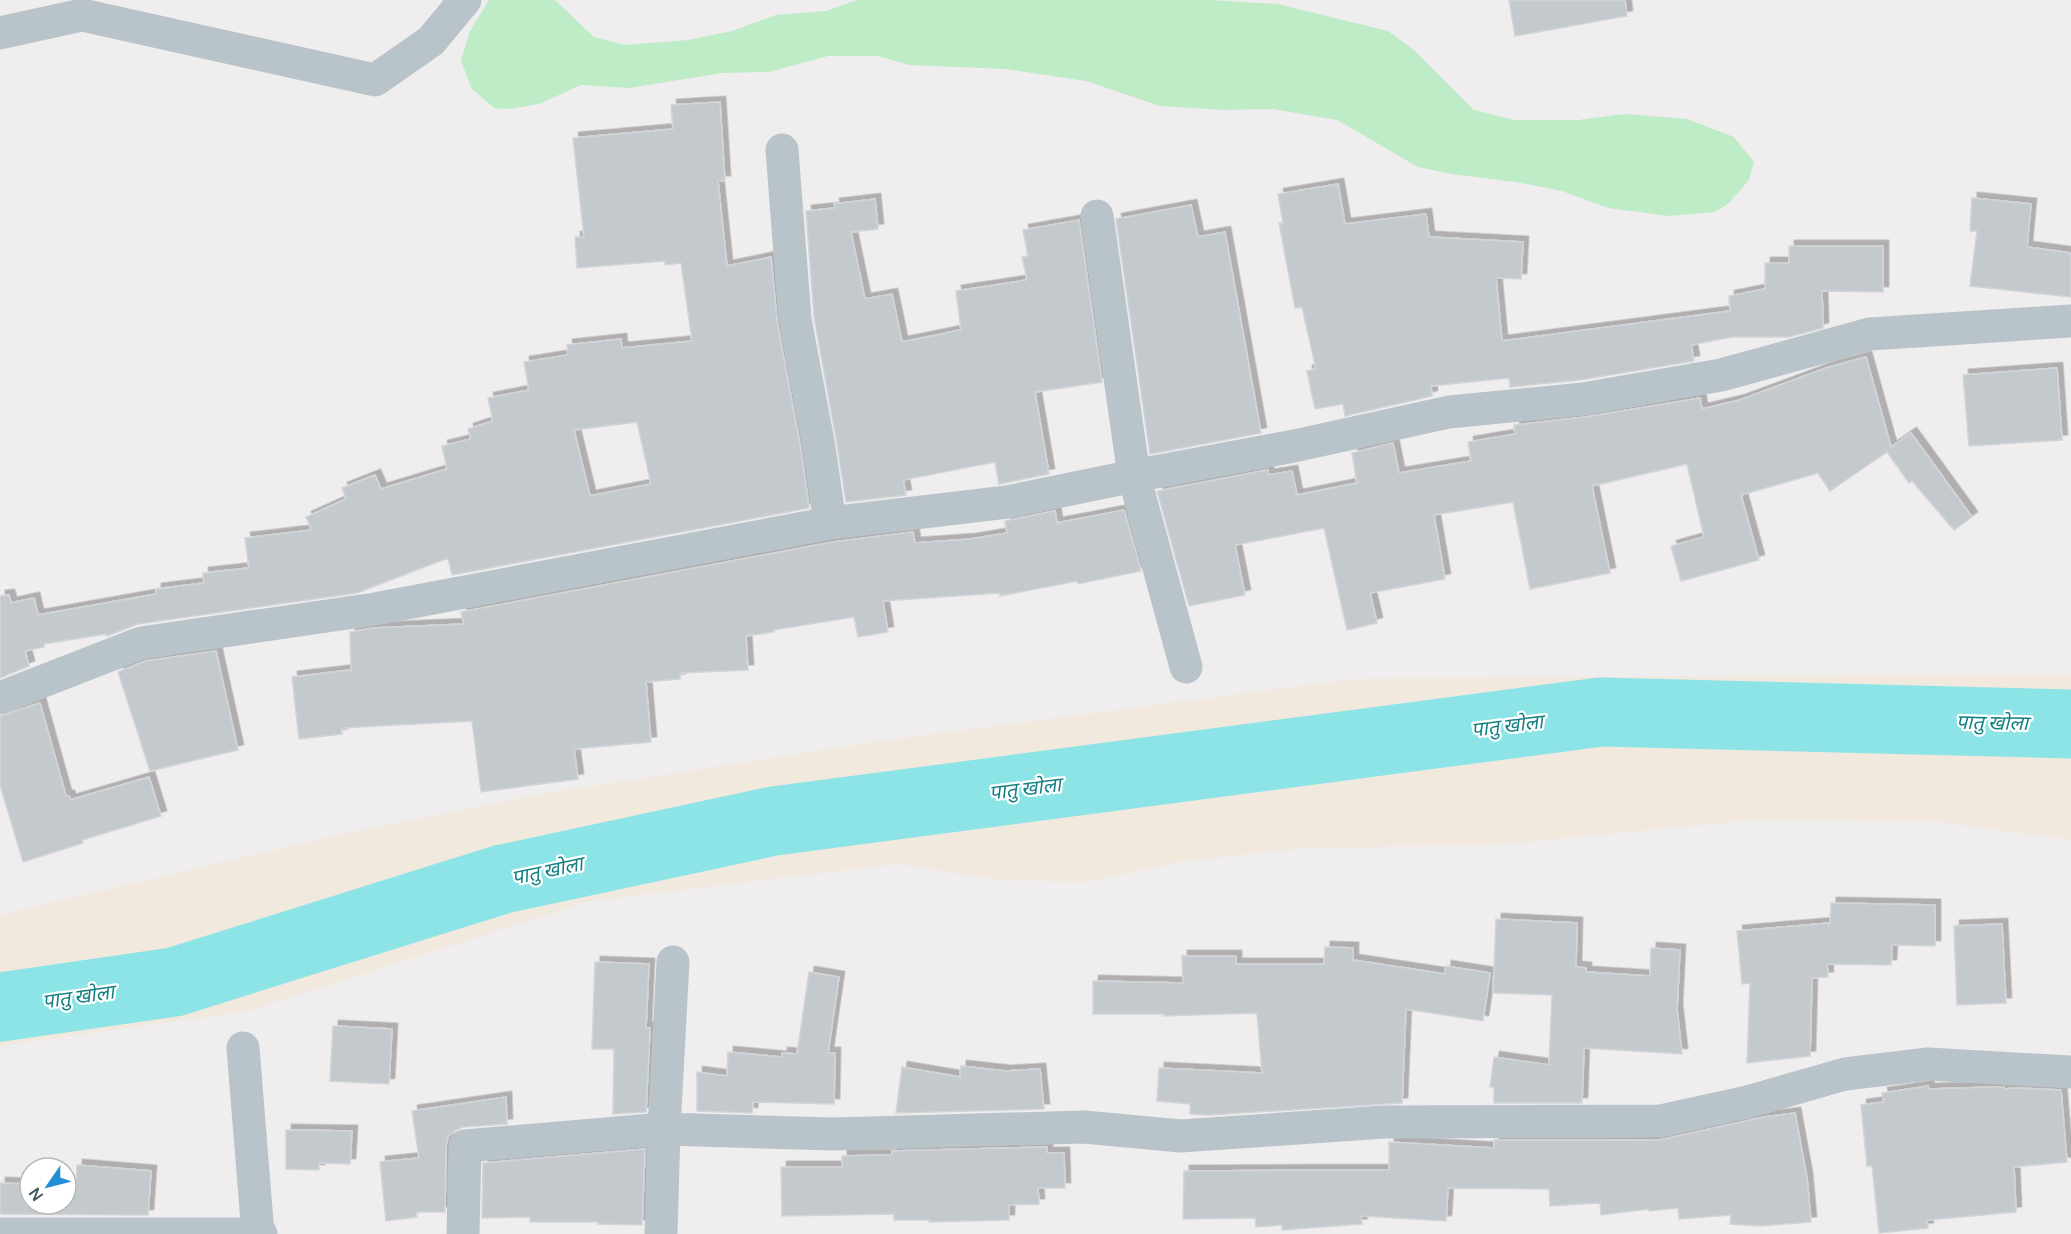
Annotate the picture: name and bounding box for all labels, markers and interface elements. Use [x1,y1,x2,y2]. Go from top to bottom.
water label: पातु खोला [1470,707,1548,743]
water label: पातु खोला [1956,708,2032,736]
water label: पातु खोला [988,770,1066,806]
water label: पातु खोला [509,848,589,891]
water label: पातु खोला [40,977,119,1014]
north arrow [18,1156,78,1216]
text: N [23,1184,48,1206]

